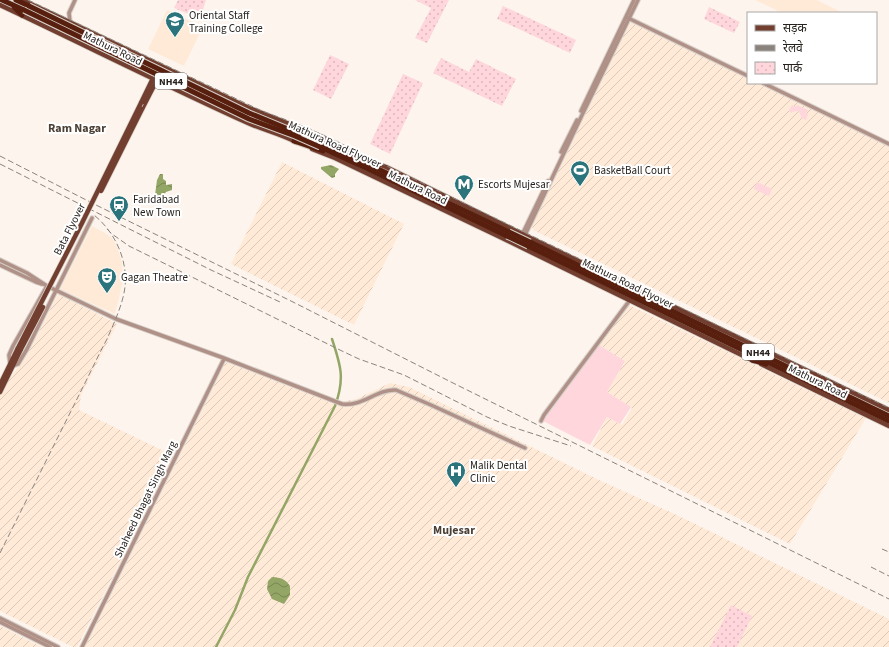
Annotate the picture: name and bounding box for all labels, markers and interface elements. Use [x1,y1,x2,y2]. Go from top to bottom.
place label: Oriental Staff Training College [189,8,263,36]
school or university icon: Oriental Staff Training College [164,10,186,38]
legend [747,12,877,84]
text: सड़क [783,20,808,37]
street label: Mathura Road [81,28,145,69]
text: रेलवे [783,40,803,57]
text: पार्क [783,60,803,77]
road number: NH44 [155,73,187,89]
street label: Mathura Road Flyover [286,117,384,172]
district label: Ram Nagar [48,120,106,137]
sports icon: BasketBall Court [569,159,591,187]
place label: BasketBall Court [594,163,671,178]
street label: Mathura Road [386,167,450,208]
metro station icon: Escorts Mujesar [453,173,475,201]
place label: Escorts Mujesar [478,177,550,192]
place label: Faridabad New Town [133,192,181,220]
station icon: Faridabad New Town [108,194,130,222]
street label: Bata Flyover [50,200,89,258]
street label: Mathura Road Flyover [580,255,676,312]
theatre icon: Gagan Theatre [96,266,118,294]
place label: Gagan Theatre [121,270,188,285]
road number: NH44 [742,344,774,360]
street label: Mathura Road [786,361,850,402]
street label: Shaheed Bhagat Singh Marg [111,438,181,560]
place label: Malik Dental Clinic [470,458,527,486]
hospital icon: Malik Dental Clinic [445,460,467,488]
district label: Mujesar [433,522,475,539]

